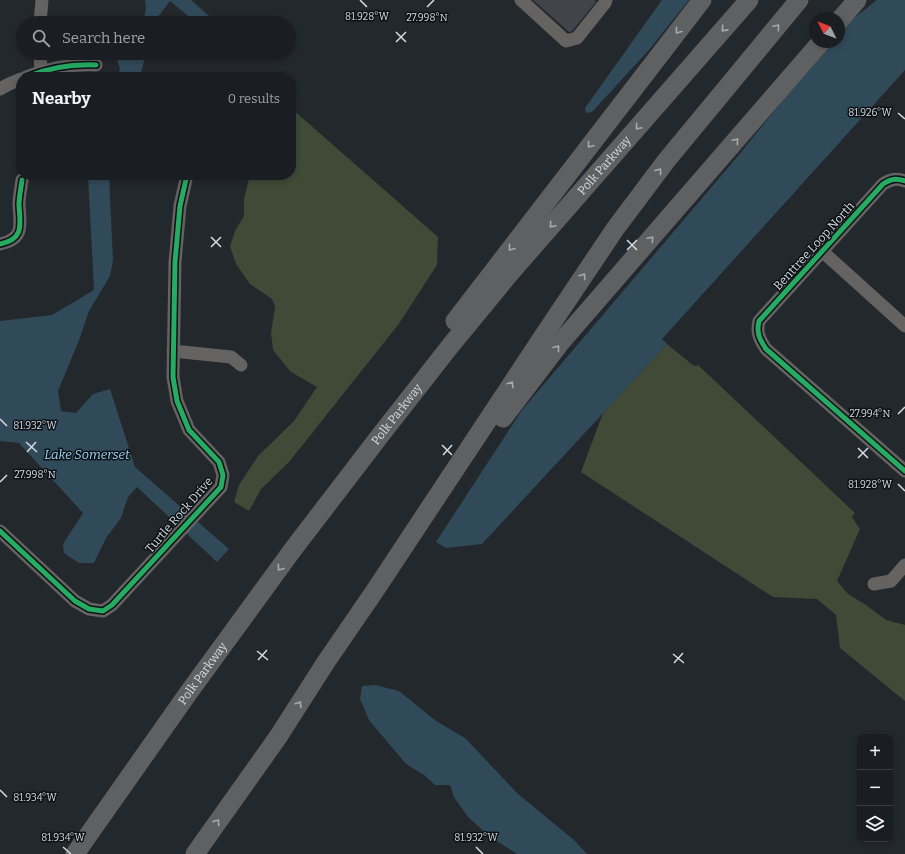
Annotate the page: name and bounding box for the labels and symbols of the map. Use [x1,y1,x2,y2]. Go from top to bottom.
text: 81.928°W [345,11,390,23]
text: 27.998°N [406,12,448,24]
north arrow [809,12,845,48]
one-way arrow [721,24,728,32]
one-way arrow [772,24,779,31]
one-way arrow [676,26,683,33]
text: 81.926°W [848,107,893,119]
one-way arrow [635,122,642,130]
street label: Polk Parkway [575,133,634,198]
one-way arrow [731,138,738,145]
one-way arrow [588,140,595,147]
one-way arrow [654,168,661,175]
street label: Benttree Loop North [771,199,858,293]
one-way arrow [550,220,557,228]
one-way arrow [646,236,653,244]
one-way arrow [509,243,516,250]
one-way arrow [579,274,586,281]
one-way arrow [552,346,559,353]
street label: Polk Parkway [369,380,425,448]
one-way arrow [506,382,513,389]
text: 27.994°N [850,408,891,420]
text: 81.932°W [13,420,58,432]
water label: Lake Somerset [44,447,130,462]
text: 27.998°N [14,469,56,481]
street label: Turtle Rock Drive [142,474,216,556]
text: 81.928°W [848,479,893,491]
one-way arrow [278,563,285,570]
street label: Polk Parkway [175,639,230,707]
one-way arrow [294,701,302,708]
text: 81.934°W [13,792,57,804]
one-way arrow [212,820,219,827]
text: 81.934°W [41,832,85,844]
text: 81.932°W [454,832,499,844]

